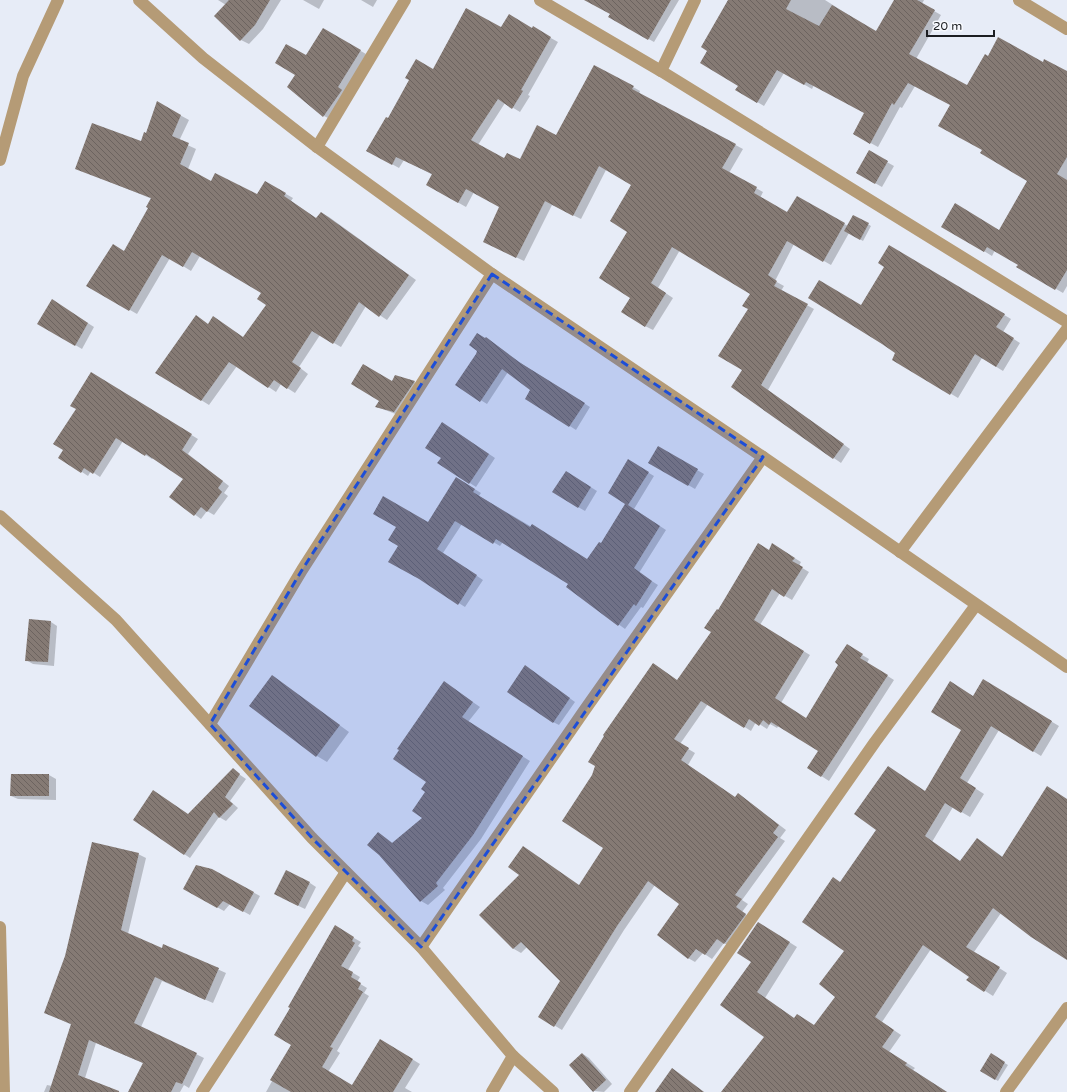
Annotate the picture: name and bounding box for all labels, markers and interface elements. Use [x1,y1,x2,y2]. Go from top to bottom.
scale bar [927,12,994,38]
text: 20 m [933,19,962,33]

